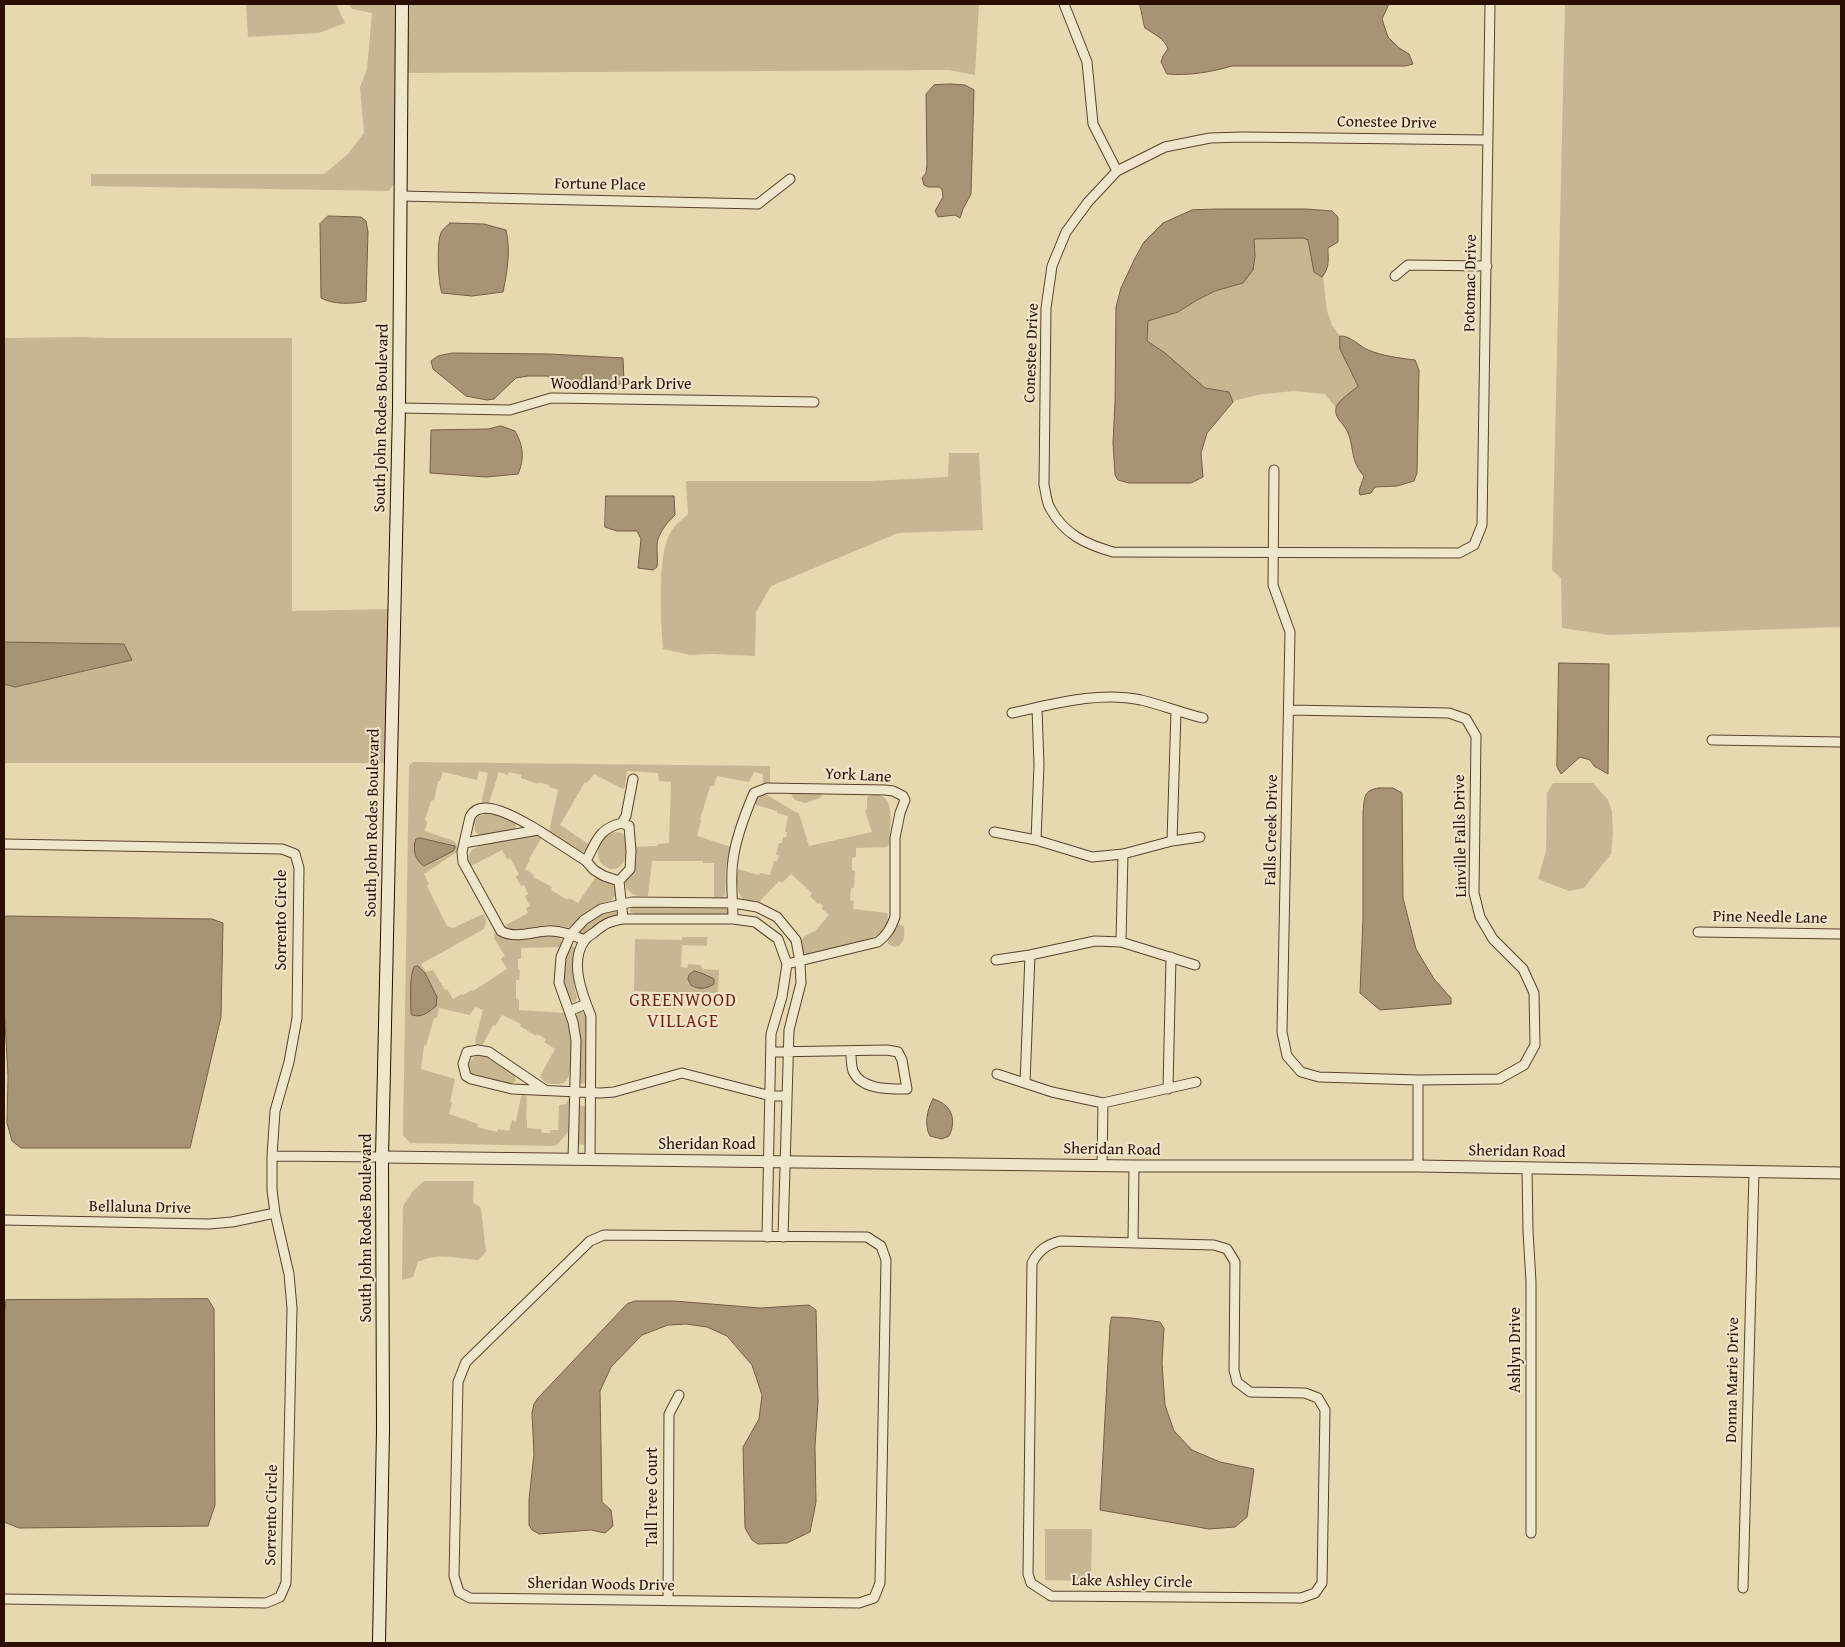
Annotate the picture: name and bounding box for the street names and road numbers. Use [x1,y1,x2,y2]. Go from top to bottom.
street label: Conestee Drive [1337,113,1437,133]
street label: Fortune Place [554,175,646,195]
street label: Potomac Drive [1461,234,1481,332]
street label: Conestee Drive [1021,303,1043,403]
street label: South John Rodes Boulevard [371,323,393,513]
street label: Woodland Park Drive [550,375,692,395]
street label: South John Rodes Boulevard [362,728,384,918]
street label: York Lane [824,765,892,787]
street label: Falls Creek Drive [1261,774,1283,886]
street label: Linville Falls Drive [1450,774,1472,898]
street label: Sorrento Circle [272,869,292,971]
street label: Pine Needle Lane [1713,907,1827,929]
street label: South John Rodes Boulevard [357,1134,377,1322]
street label: Sheridan Road [658,1135,756,1155]
street label: Sheridan Road [1063,1140,1161,1160]
street label: Sheridan Road [1468,1142,1566,1162]
street label: Bellaluna Drive [89,1198,191,1218]
street label: Ashlyn Drive [1506,1307,1526,1393]
street label: Donna Marie Drive [1722,1317,1744,1443]
street label: Tall Tree Court [643,1447,663,1547]
street label: Sorrento Circle [262,1464,282,1566]
street label: Lake Ashley Circle [1071,1571,1193,1593]
street label: Sheridan Woods Drive [527,1574,675,1596]

